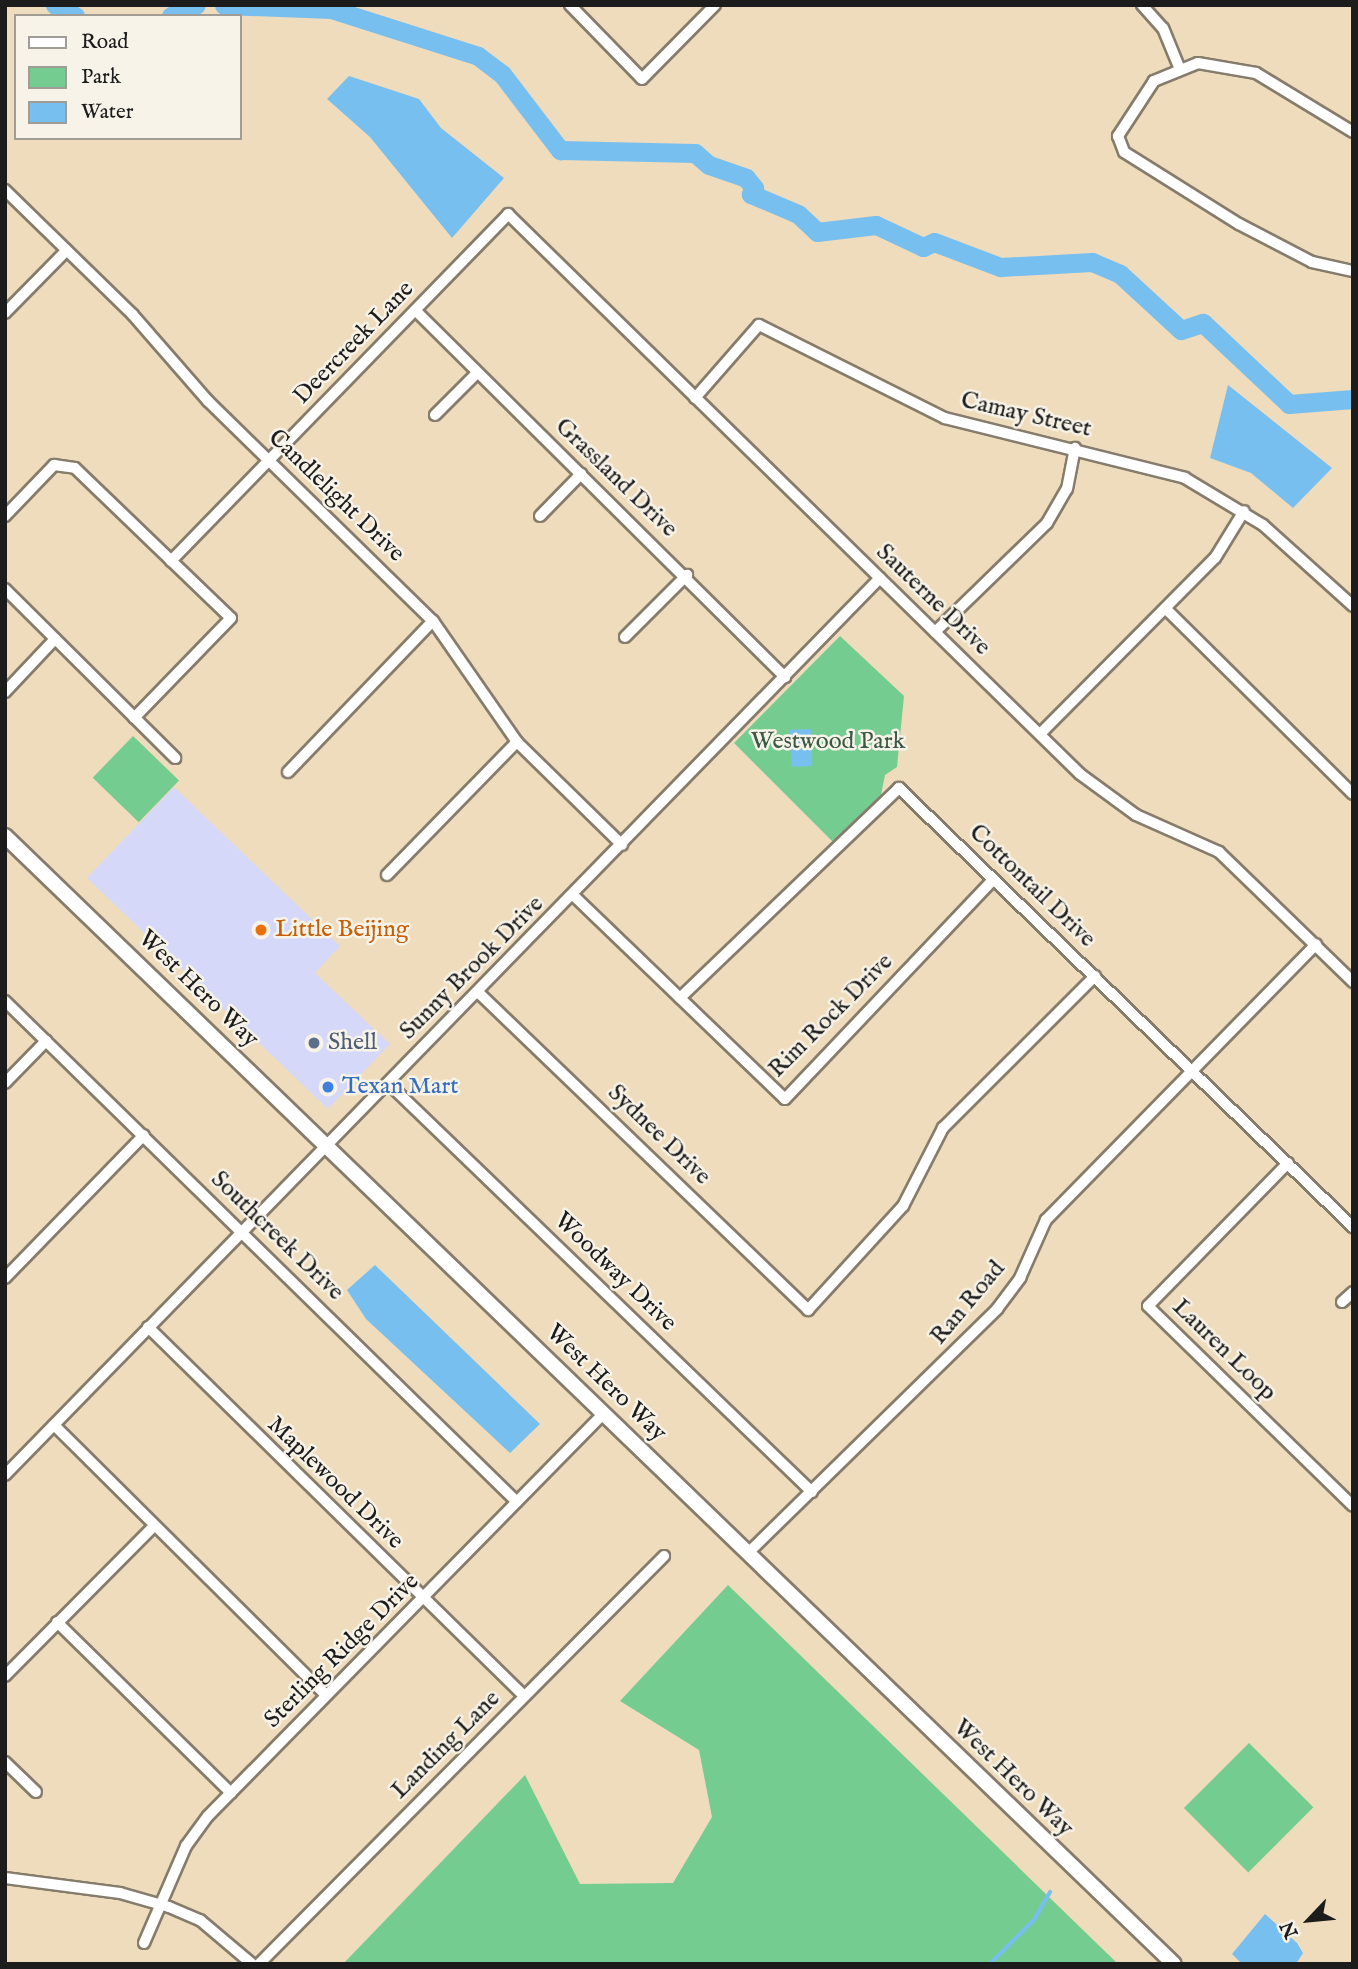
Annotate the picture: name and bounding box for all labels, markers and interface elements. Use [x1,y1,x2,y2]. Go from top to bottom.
legend [14,14,242,140]
text: Road [81,29,128,56]
text: Park [81,64,121,91]
text: Water [81,99,133,126]
street label: Deercreek Lane [288,275,420,411]
street label: Camay Street [958,386,1094,444]
street label: Grassland Drive [549,412,683,544]
street label: Candlelight Drive [262,424,410,568]
street label: Sauterne Drive [870,538,996,662]
park label: Westwood Park [751,728,905,756]
street label: Cottontail Drive [963,818,1101,954]
street label: Sunny Brook Drive [394,890,550,1046]
place label: Little Beijing [275,916,409,944]
marker: Little Beijing [253,922,269,938]
street label: West Hero Way [132,924,264,1054]
street label: Rim Rock Drive [763,948,899,1084]
place label: Shell [328,1029,377,1057]
marker: Shell [306,1035,322,1051]
place label: Texan Mart [342,1073,458,1101]
marker: Texan Mart [320,1079,336,1095]
street label: Sydnee Drive [601,1079,717,1191]
street label: Southcreek Drive [205,1165,349,1307]
street label: Woodway Drive [548,1206,682,1338]
street label: Ran Road [925,1255,1011,1351]
street label: Lauren Loop [1166,1293,1282,1407]
street label: West Hero Way [540,1318,672,1448]
street label: Maplewood Drive [261,1411,409,1555]
street label: Sterling Ridge Drive [259,1568,425,1734]
street label: Landing Lane [386,1685,506,1805]
street label: West Hero Way [947,1713,1079,1843]
north arrow [1274,1885,1344,1955]
text: N [1276,1917,1305,1942]

